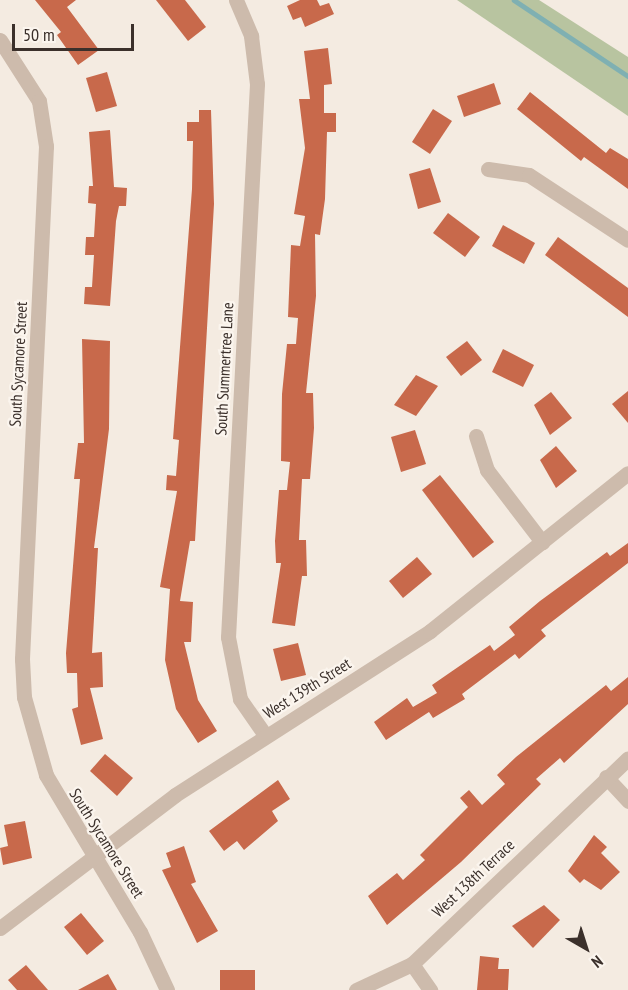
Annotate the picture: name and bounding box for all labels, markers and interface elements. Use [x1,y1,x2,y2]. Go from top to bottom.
scale bar [15,12,136,50]
text: 50 m [23,23,55,46]
street label: South Sycamore Street [5,301,31,427]
street label: South Summertree Lane [211,302,237,436]
street label: West 139th Street [260,653,354,723]
street label: South Sycamore Street [66,785,148,901]
street label: West 138th Terrace [428,835,518,921]
north arrow [556,918,616,978]
text: N [588,951,607,972]

